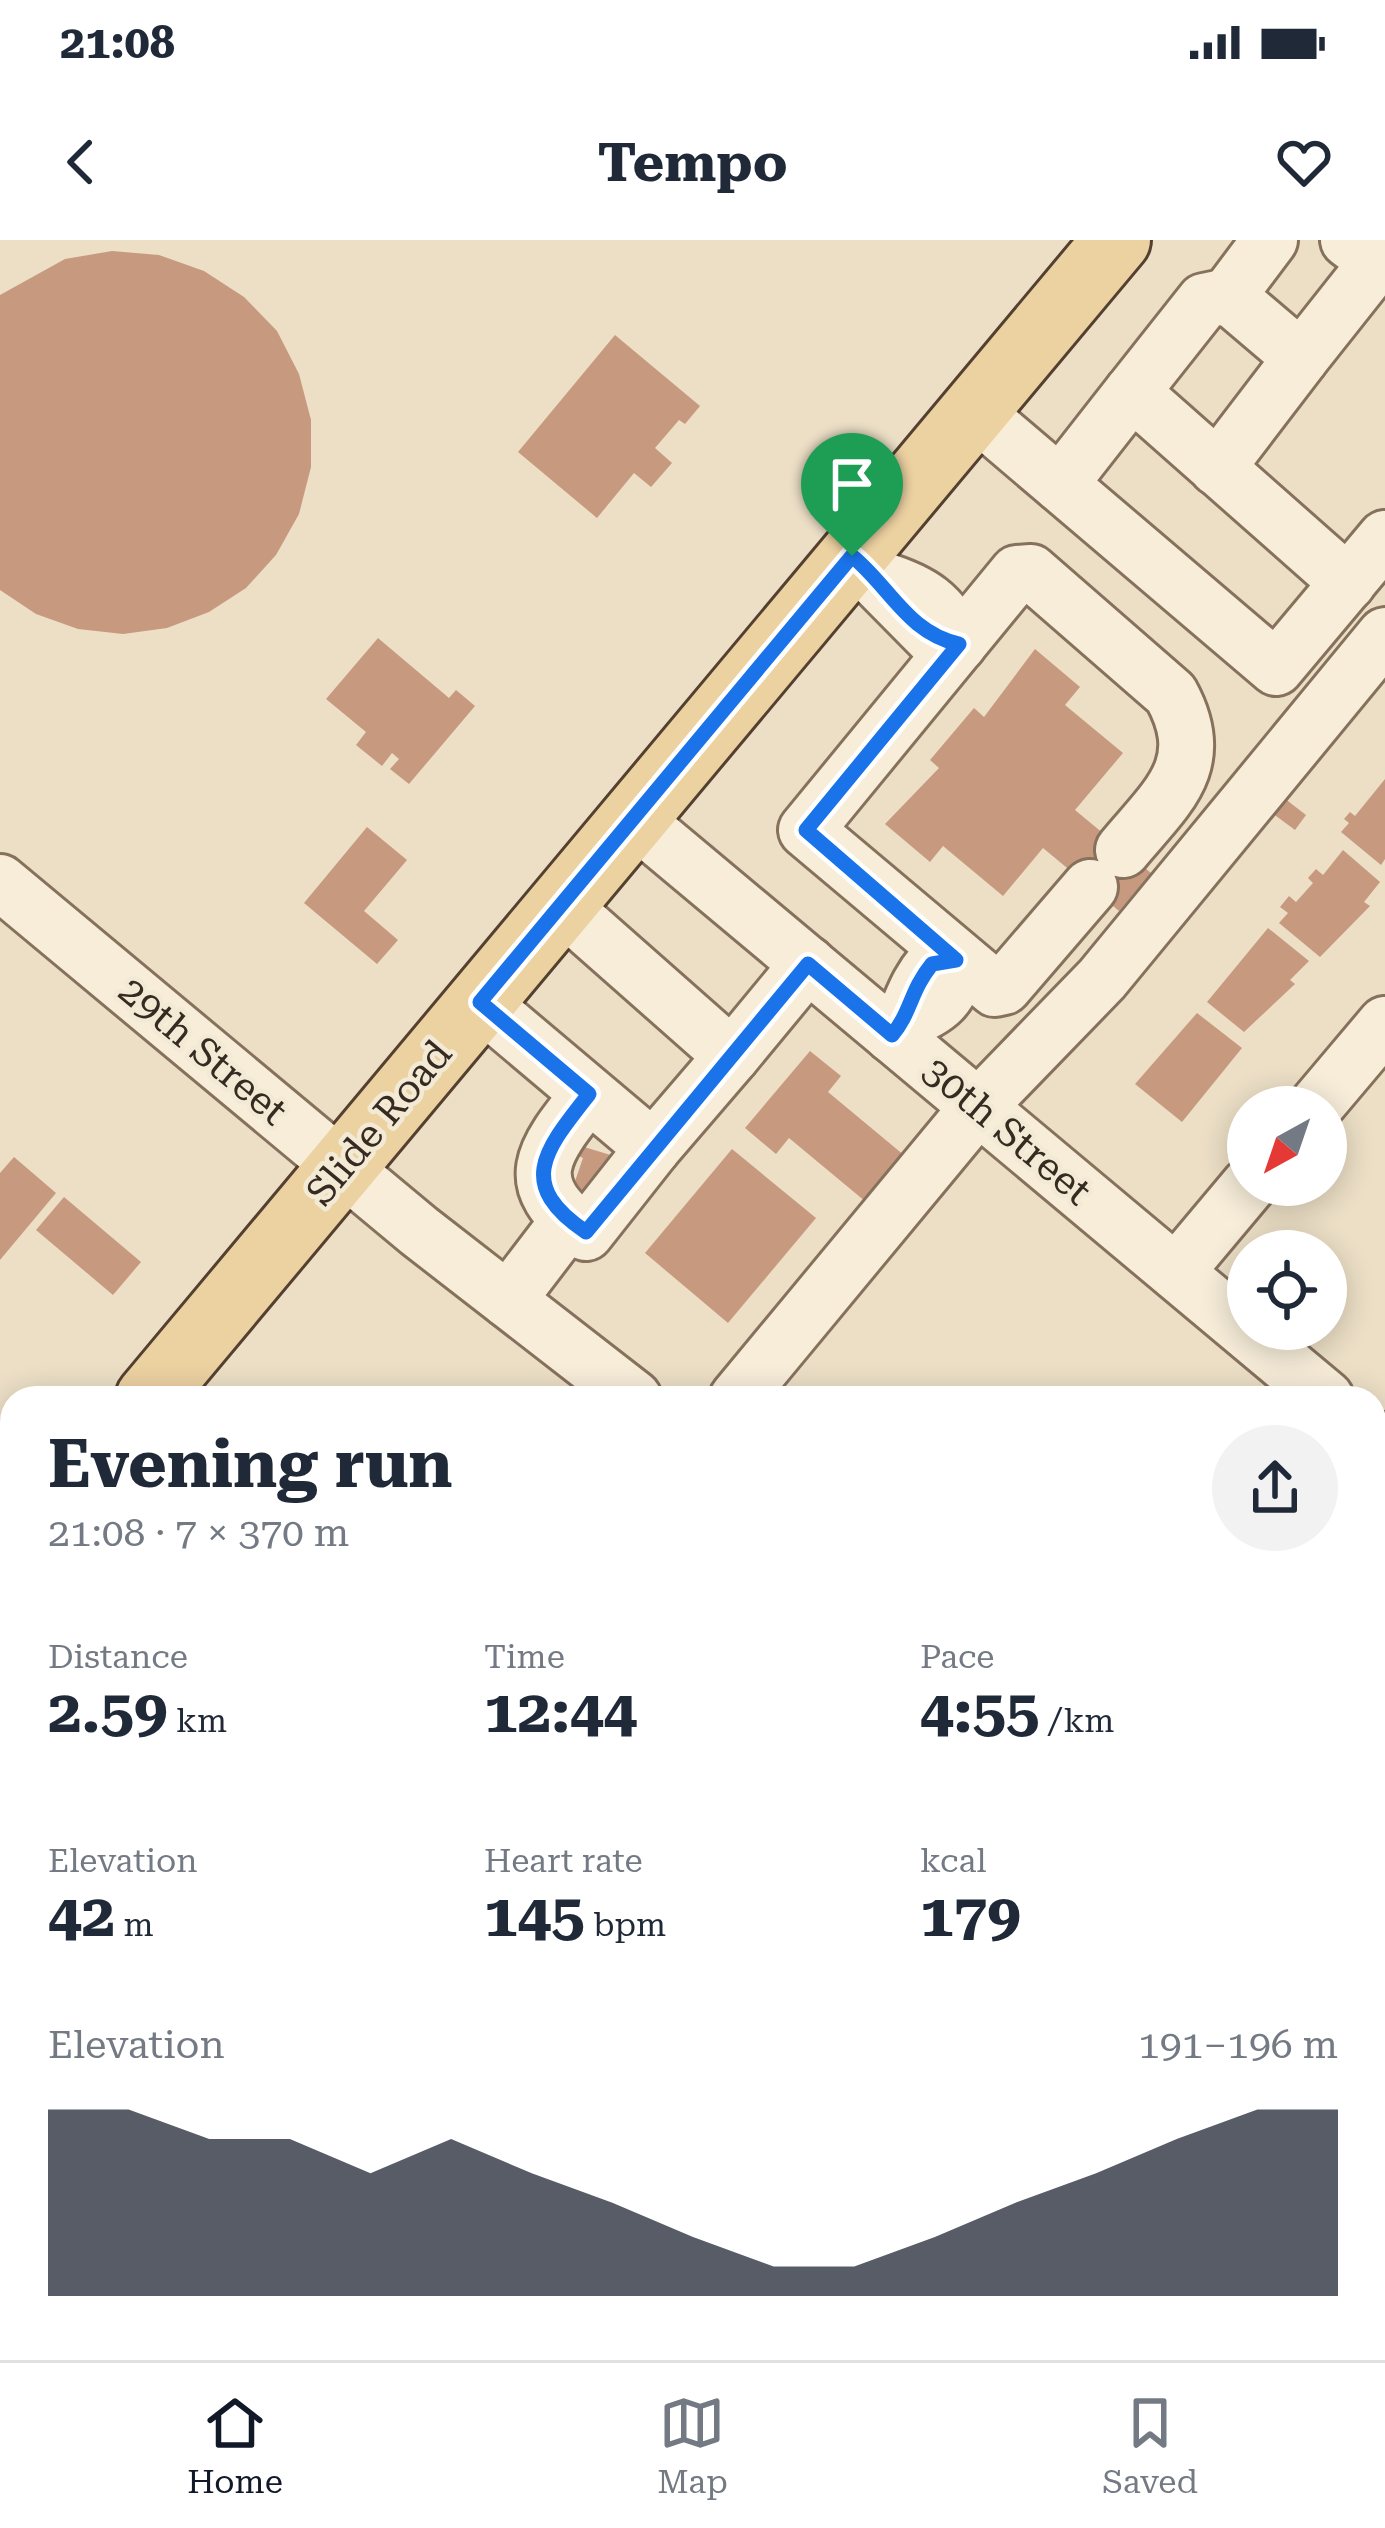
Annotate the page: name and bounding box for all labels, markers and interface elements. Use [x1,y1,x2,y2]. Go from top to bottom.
text: 21:08 [60,16,175,69]
icon: back [48,129,114,195]
icon: heart [1271,129,1337,195]
text: Tempo [597,131,788,194]
pin [801,433,903,556]
icon: arrive [819,451,885,517]
street label: 29th Street [110,967,296,1135]
street label: Slide Road [297,1031,461,1215]
street label: 30th Street [914,1047,1100,1215]
north arrow [1227,1086,1347,1206]
map controls [1227,1086,1347,1350]
button: locate [1227,1230,1347,1350]
button: share [1212,1425,1338,1551]
text: Evening run [48,1426,453,1503]
text: 21:08 · 7 × 370 m [48,1510,349,1556]
text: Distance [48,1637,188,1676]
text: Time [484,1637,565,1676]
text: Pace [920,1637,994,1676]
text: 2.59 [48,1676,168,1747]
text: 12:44 [484,1676,637,1747]
text: 4:55 [920,1676,1040,1747]
text: km [168,1701,227,1740]
text: /km [1040,1701,1114,1740]
text: Elevation [48,1841,198,1880]
text: Heart rate [484,1841,643,1880]
text: kcal [920,1841,986,1880]
text: 42 [48,1880,115,1951]
text: 145 [484,1880,585,1951]
text: 179 [920,1880,1021,1951]
text: m [115,1905,154,1944]
text: bpm [585,1905,666,1944]
text: Elevation [48,2022,225,2068]
text: 191–196 m [1138,2022,1338,2068]
tab: Home [187,2390,283,2501]
tab: Map [657,2390,728,2501]
tab: Saved [1102,2390,1198,2501]

